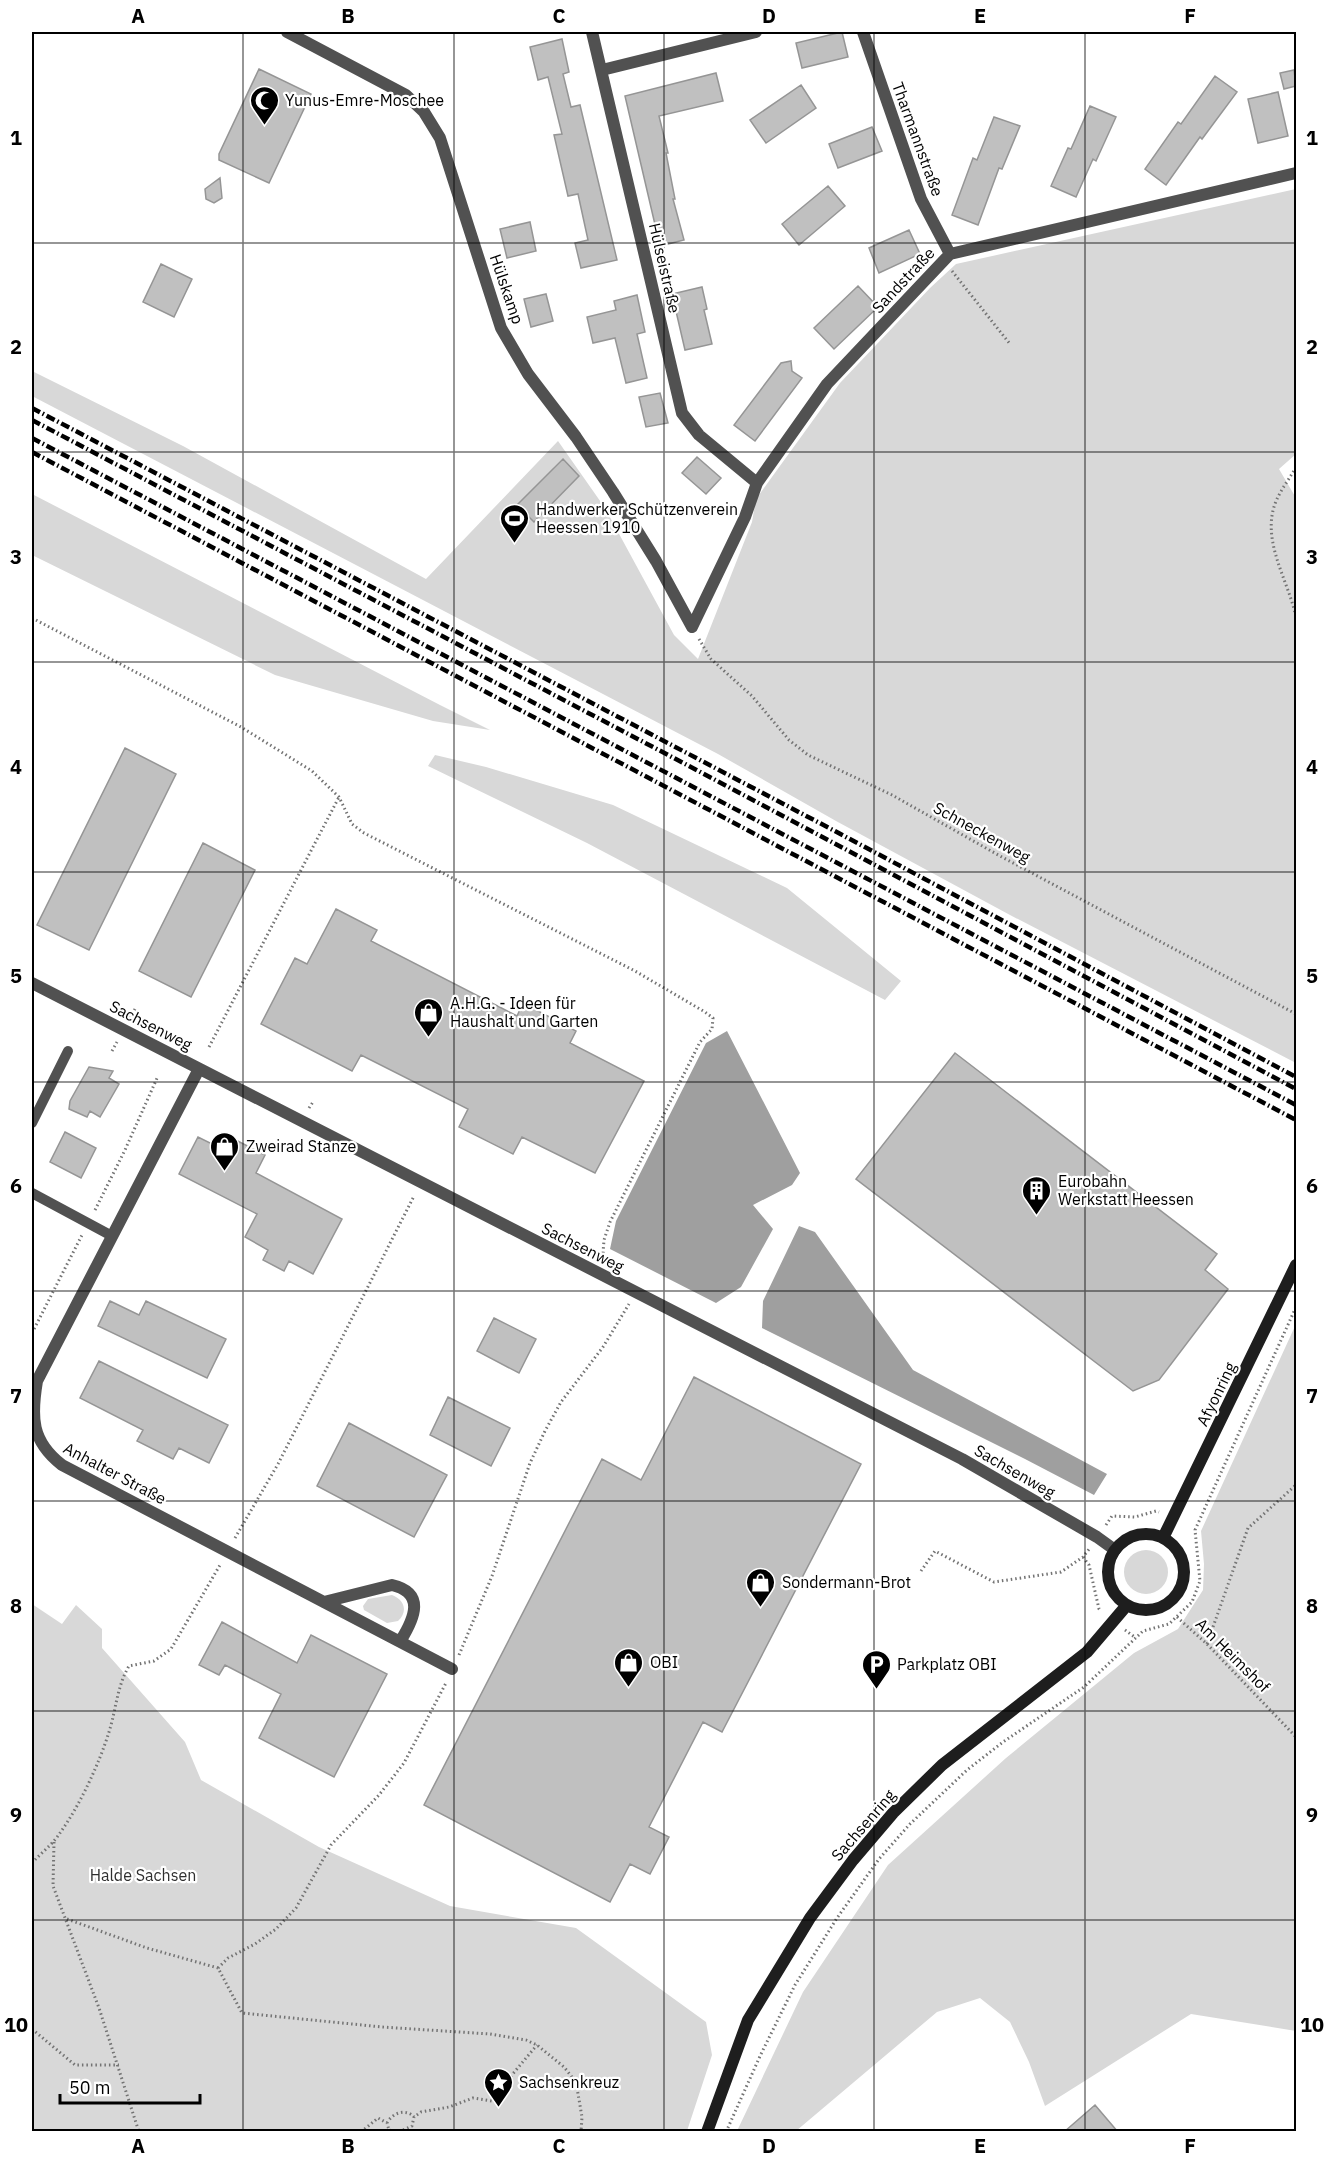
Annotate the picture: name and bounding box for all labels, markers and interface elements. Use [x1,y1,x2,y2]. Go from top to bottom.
text: A [131,2,145,29]
text: B [341,2,355,29]
text: C [552,2,566,29]
text: D [762,2,776,29]
text: E [974,2,986,29]
text: F [1184,2,1196,29]
street label: Tharmannstraße [888,79,948,199]
mosque icon: Yunus-Emre-Moschee [248,84,280,126]
place label: Yunus-Emre-Moschee [285,90,444,110]
text: 1 [10,124,22,151]
text: 1 [1306,124,1318,151]
street label: Hülseistraße [645,221,685,315]
street label: Sandstraße [867,243,939,317]
street label: Hülskamp [486,251,528,327]
text: 2 [10,333,22,360]
text: 2 [1306,333,1318,360]
place label: Handwerker Schützenverein Heessen 1910 [536,499,738,537]
sports icon: Handwerker Schützenverein Heessen 1910 [499,502,531,544]
text: 3 [10,543,22,570]
text: 3 [1306,543,1318,570]
text: 4 [10,753,22,780]
text: 4 [1306,753,1318,780]
street label: Schneckenweg [930,797,1034,867]
text: 5 [10,962,22,989]
text: 5 [1306,962,1318,989]
place label: A.H.G. - Ideen für Haushalt und Garten [450,993,598,1031]
street label: Sachsenweg [106,996,196,1055]
shop icon: A.H.G. - Ideen für Haushalt und Garten [413,996,445,1038]
shop icon: Zweirad Stanze [209,1130,241,1172]
place label: Zweirad Stanze [246,1136,356,1156]
place label: Eurobahn Werkstatt Heessen [1058,1171,1194,1209]
text: 6 [10,1172,22,1199]
text: 6 [1306,1172,1318,1199]
building icon: Eurobahn Werkstatt Heessen [1021,1174,1053,1216]
street label: Sachsenweg [538,1218,628,1277]
street label: Afyonring [1192,1358,1240,1429]
text: 7 [10,1382,22,1409]
text: 7 [1306,1382,1318,1409]
street label: Anhalter Straße [60,1438,170,1509]
street label: Sachsenweg [971,1440,1059,1502]
shop icon: Sondermann-Brot [745,1566,777,1608]
place label: Sondermann-Brot [782,1572,911,1592]
text: 8 [10,1592,22,1619]
text: 8 [1306,1592,1318,1619]
street label: Am Heimshof [1192,1614,1274,1696]
shop icon: OBI [613,1646,645,1688]
parking icon: Parkplatz OBI [860,1648,892,1690]
place label: OBI [650,1652,678,1672]
place label: Parkplatz OBI [897,1654,997,1674]
street label: Sachsenring [827,1785,900,1865]
text: 9 [10,1801,22,1828]
text: 9 [1306,1801,1318,1828]
park label: Halde Sachsen [90,1865,196,1885]
text: 10 [4,2011,28,2038]
text: 10 [1300,2011,1324,2038]
place icon: Sachsenkreuz [482,2066,514,2108]
scale bar [60,2067,200,2105]
place label: Sachsenkreuz [519,2072,619,2092]
text: 50 m [69,2076,111,2099]
text: A [131,2132,145,2159]
text: B [341,2132,355,2159]
text: C [552,2132,566,2159]
text: D [762,2132,776,2159]
text: E [974,2132,986,2159]
text: F [1184,2132,1196,2159]

